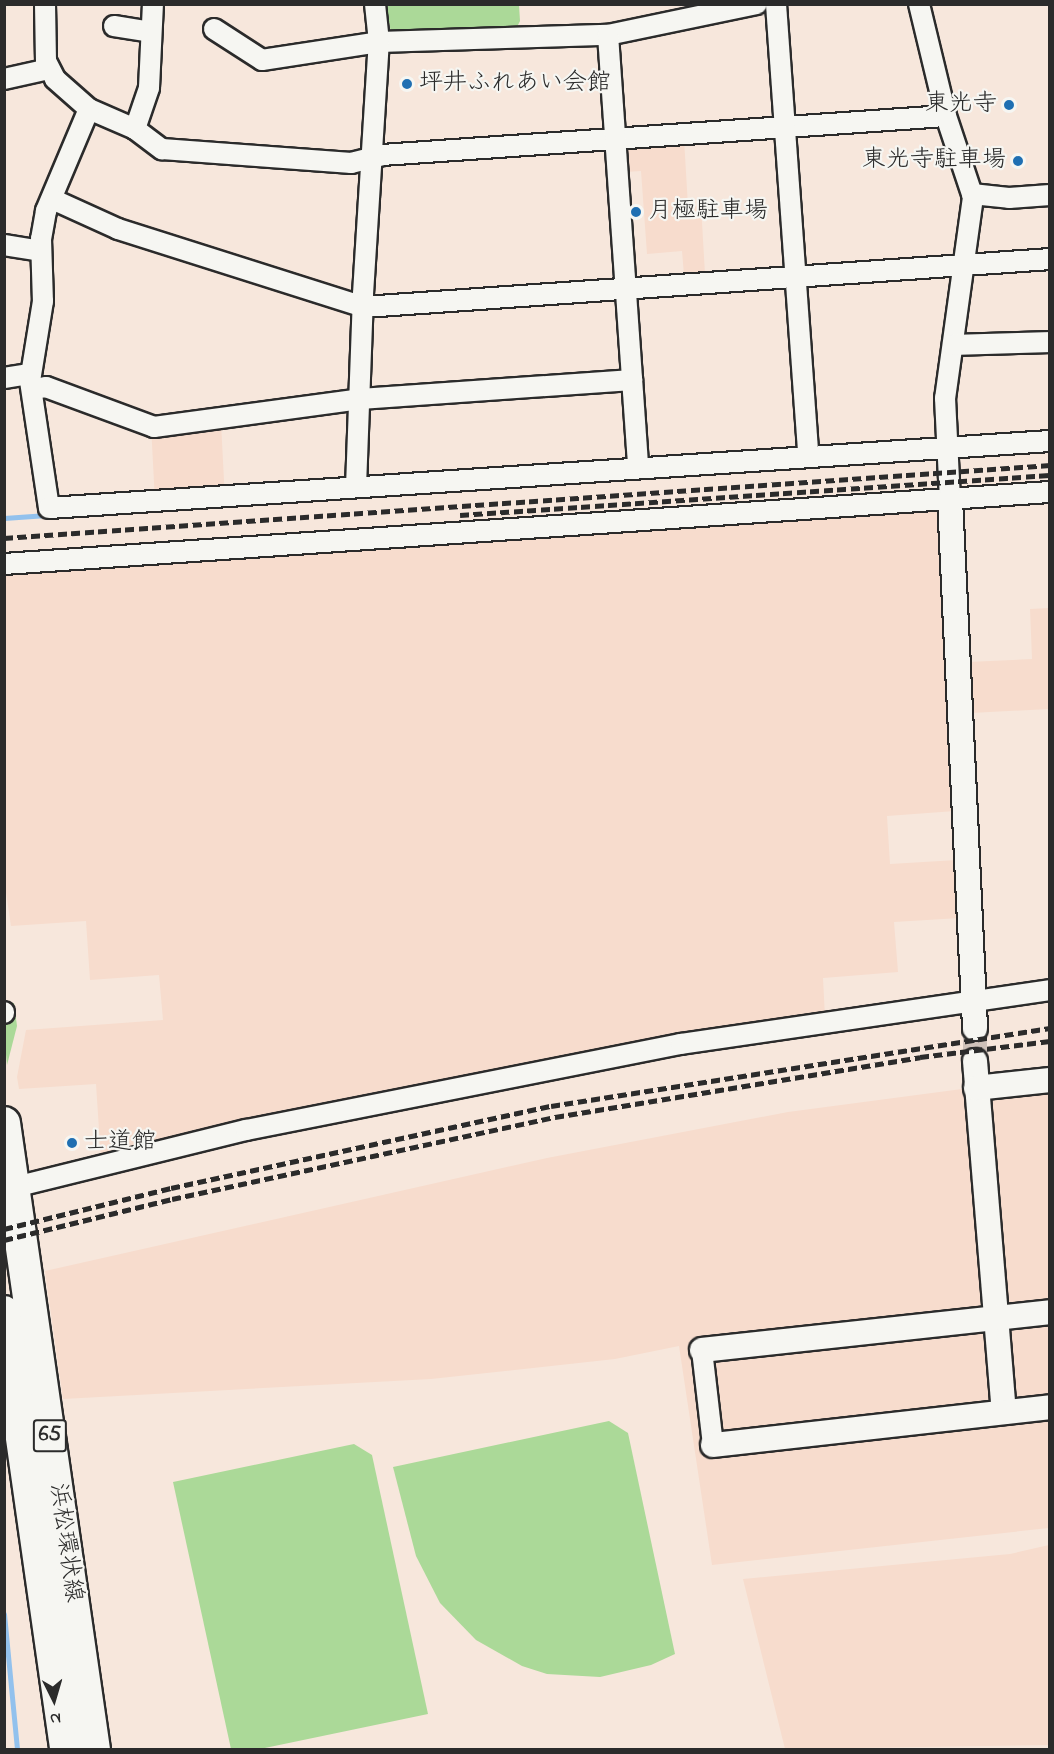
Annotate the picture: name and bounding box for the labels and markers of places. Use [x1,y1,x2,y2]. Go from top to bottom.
place label: 坪井ふれあい会館 [419,70,611,98]
marker: 坪井ふれあい会館 [400,77,414,91]
place label: 東光寺 [925,91,997,119]
marker: 東光寺 [1002,98,1016,112]
place label: 東光寺駐車場 [862,147,1006,175]
marker: 東光寺駐車場 [1011,154,1025,168]
place label: 月極駐車場 [648,198,768,226]
marker: 月極駐車場 [629,205,643,219]
place label: 士道館 [84,1129,156,1157]
marker: 士道館 [65,1136,79,1150]

